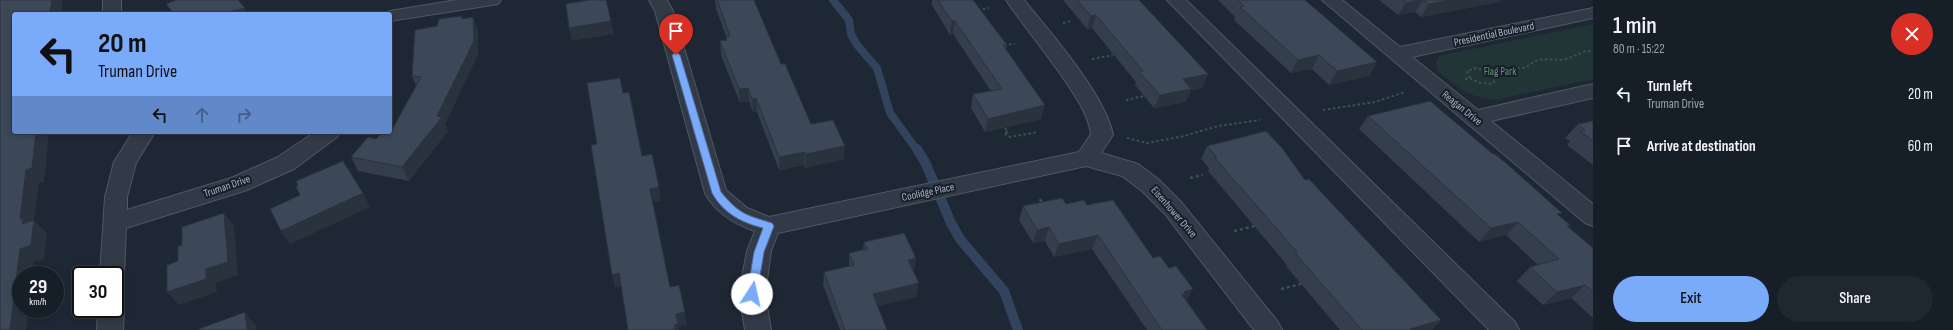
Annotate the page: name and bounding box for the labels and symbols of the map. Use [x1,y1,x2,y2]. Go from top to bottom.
pin [659,14,693,55]
street label: Presidential Boulevard [1453,19,1536,49]
park label: Flag Park [1484,65,1517,78]
street label: Reagan Drive [1439,88,1485,128]
street label: Truman Drive [202,172,252,200]
street label: Coolidge Place [900,180,956,204]
street label: Eisenhower Drive [1148,184,1200,240]
speed limit sign: 30 [72,266,124,318]
position arrow [731,273,773,315]

